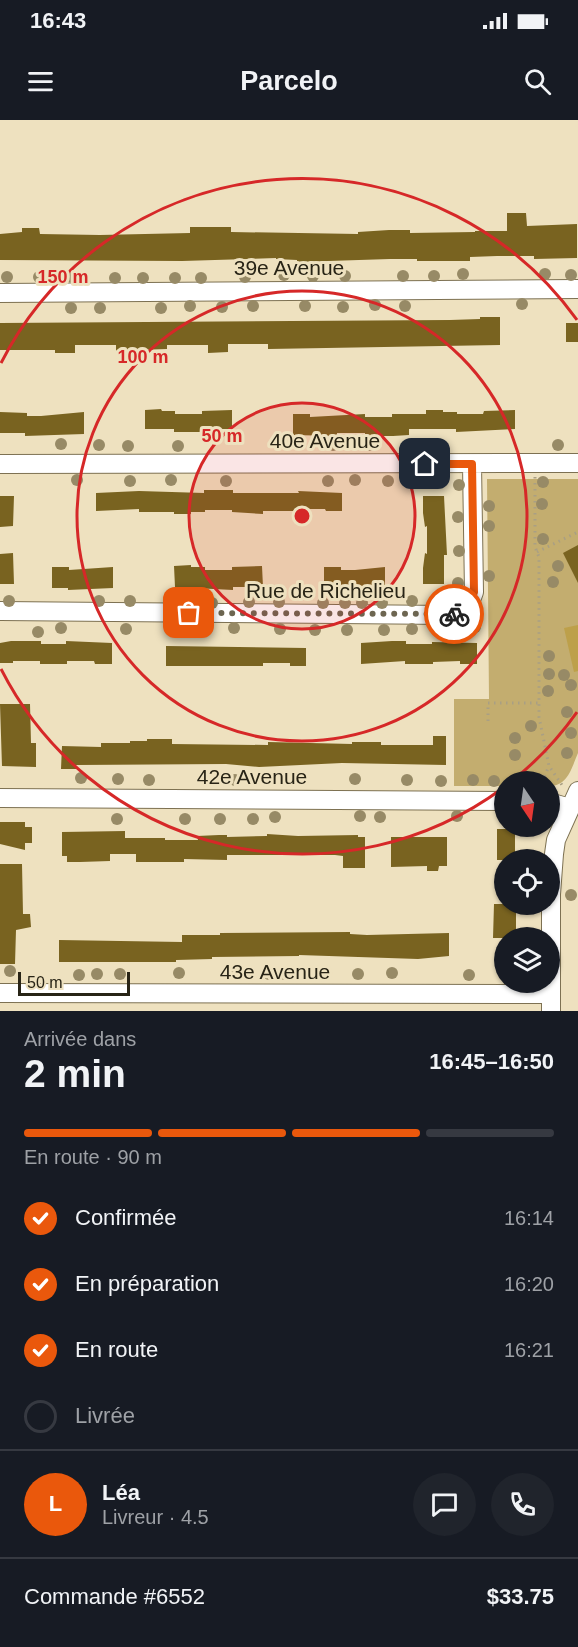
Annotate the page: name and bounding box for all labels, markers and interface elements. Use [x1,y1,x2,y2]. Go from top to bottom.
text: 16:43 [30,8,86,33]
icon: menu [24,65,57,98]
icon: search [521,65,554,98]
text: Parcelo [240,66,338,96]
street label: 39e Avenue [234,256,344,279]
text: 150 m [37,267,89,287]
text: 100 m [117,347,169,367]
text: 50 m [201,426,243,446]
street label: 40e Avenue [270,429,380,452]
pin [399,438,450,489]
icon: home [408,447,441,480]
centre of rings [292,506,312,526]
street label: Rue de Richelieu [246,579,406,602]
courier [424,584,484,644]
pin [163,587,214,638]
icon: bag [172,596,205,629]
icon: bike [438,598,471,631]
street label: 42e Avenue [197,765,307,788]
north arrow [494,771,560,837]
map controls [494,771,560,993]
button: locate [494,849,560,915]
button: layers [494,927,560,993]
street label: 43e Avenue [220,960,330,983]
scale bar [18,969,130,996]
text: 50 m [27,974,63,991]
text: Arrivée dans [24,1028,136,1050]
text: 16:45–16:50 [429,1049,554,1074]
text: 2 min [24,1052,126,1095]
text: En route · 90 m [24,1146,162,1168]
icon: check [24,1202,57,1235]
text: Confirmée [75,1205,176,1230]
text: 16:14 [504,1207,554,1229]
icon: check [24,1268,57,1301]
text: En préparation [75,1271,219,1296]
text: 16:20 [504,1273,554,1295]
icon: check [24,1334,57,1367]
text: En route [75,1337,158,1362]
text: 16:21 [504,1339,554,1361]
text: Livrée [75,1403,135,1428]
button: chat [413,1473,476,1536]
button: phone [491,1473,554,1536]
text: Léa [102,1480,140,1505]
text: L [49,1491,62,1516]
text: Livreur · 4.5 [102,1506,209,1528]
text: Commande #6552 [24,1584,205,1609]
text: $33.75 [487,1584,554,1609]

